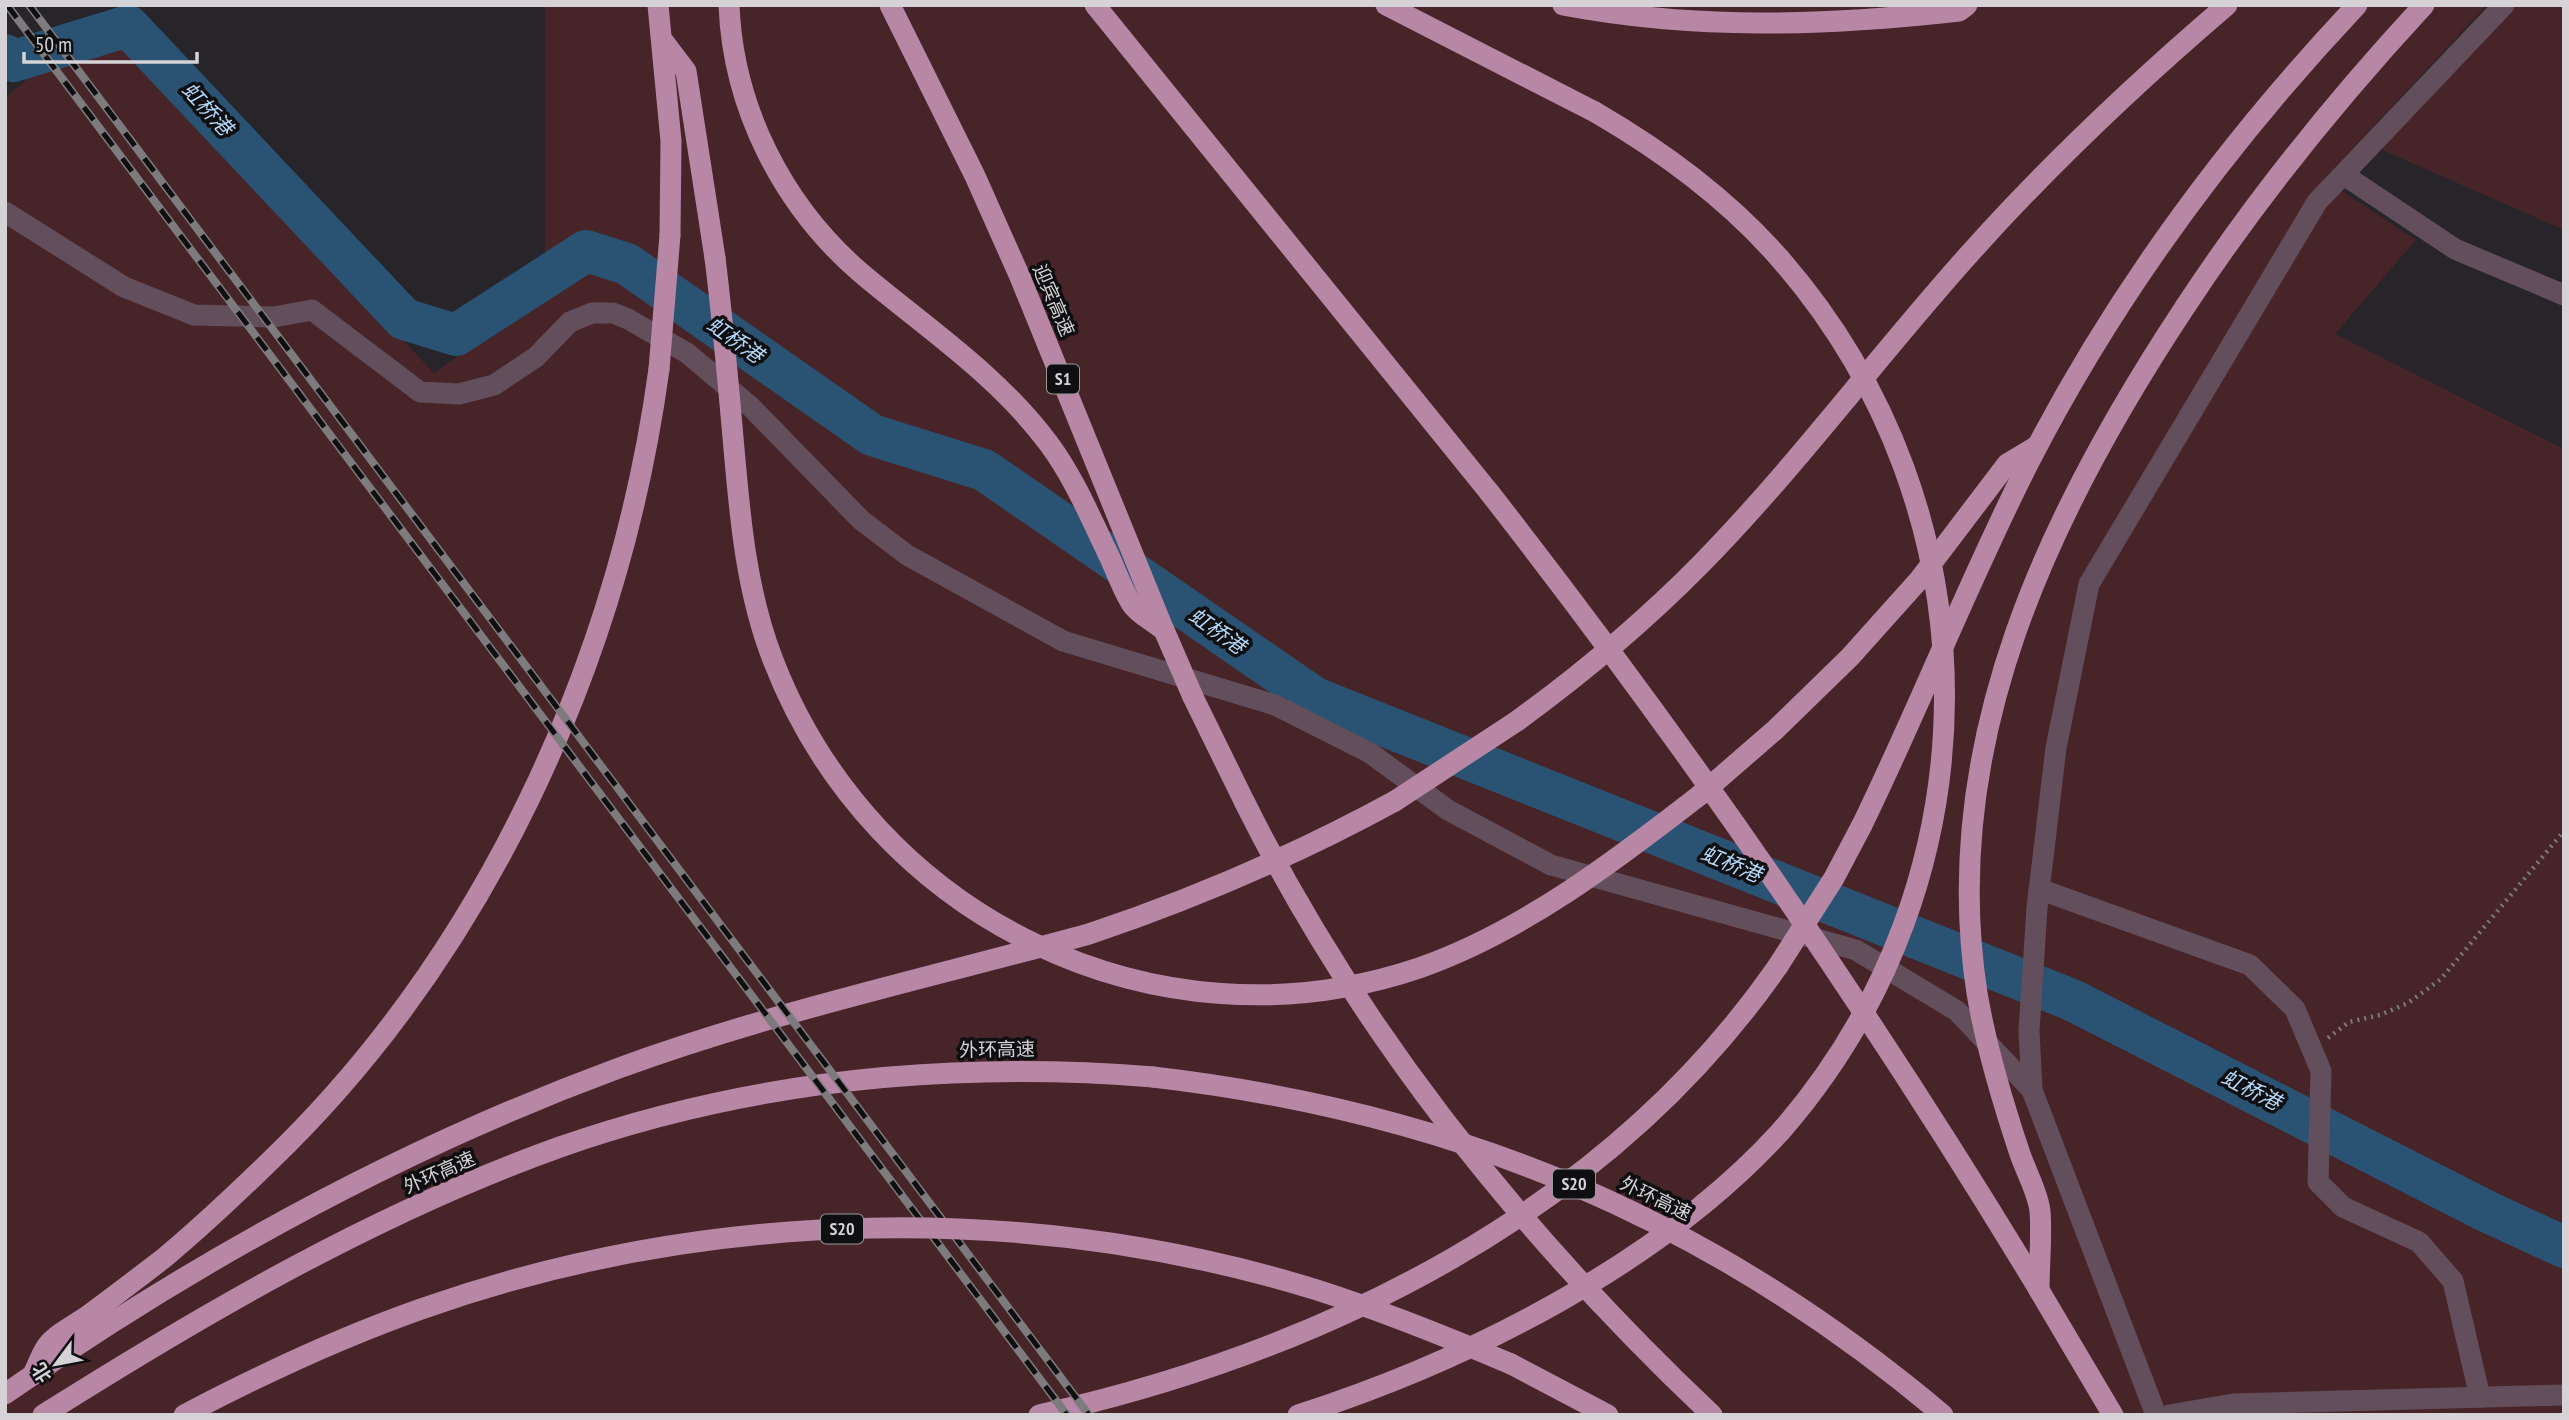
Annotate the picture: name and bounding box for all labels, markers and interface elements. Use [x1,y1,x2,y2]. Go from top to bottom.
scale bar [24,21,198,65]
text: 50 m [35,31,72,58]
water label: 虹桥港 [176,76,241,143]
street label: 迎宾高速 [1028,260,1080,340]
water label: 虹桥港 [702,310,771,370]
road number: S1 [1047,365,1079,394]
water label: 虹桥港 [1184,601,1253,661]
water label: 虹桥港 [1697,839,1768,889]
street label: 外环高速 [959,1036,1035,1062]
water label: 虹桥港 [2217,1063,2288,1117]
street label: 外环高速 [399,1146,479,1198]
road number: S20 [1553,1170,1595,1198]
street label: 外环高速 [1617,1171,1695,1225]
road number: S20 [821,1214,863,1244]
north arrow [21,1329,91,1399]
text: 北 [26,1359,57,1387]

